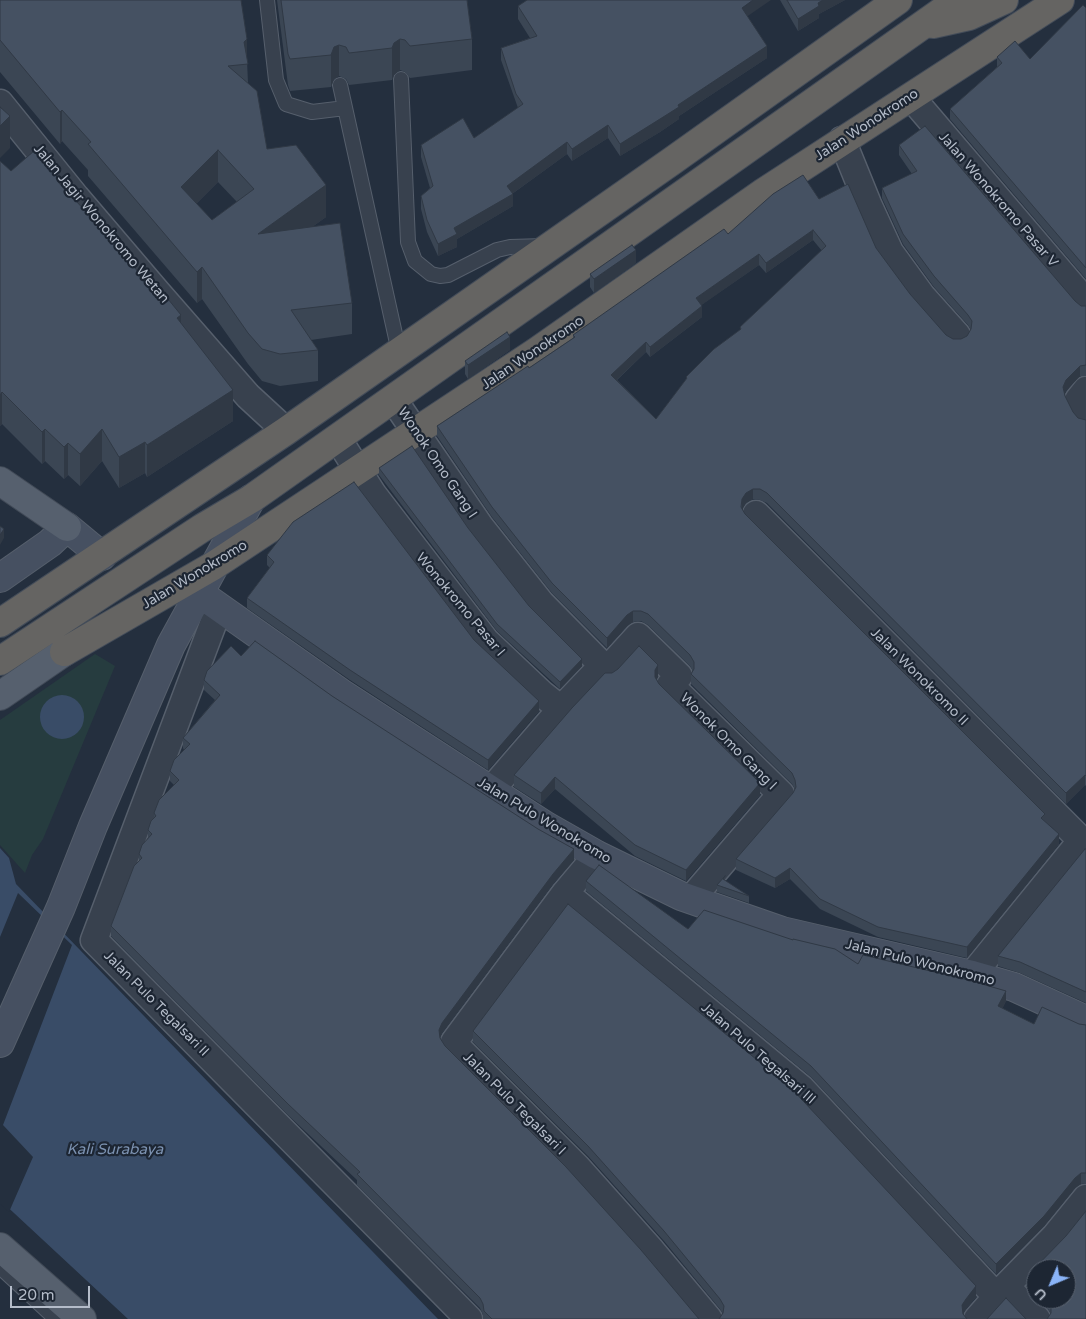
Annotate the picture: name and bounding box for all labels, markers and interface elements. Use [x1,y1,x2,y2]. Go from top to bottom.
street label: Jalan Wonokromo [812,85,922,165]
street label: Jalan Wonokromo Pasar V [935,129,1061,271]
street label: Jalan Jagir Wonokromo Wetan [30,141,172,307]
street label: Jalan Wonokromo [479,313,587,393]
street label: Wonok Omo Gang I [394,404,480,522]
street label: Jalan Wonokromo [139,537,251,613]
street label: Wonokromo Pasar I [412,550,508,660]
street label: Jalan Wonokromo II [867,625,971,729]
street label: Wonok Omo Gang I [676,690,780,794]
street label: Jalan Pulo Wonokromo [474,774,614,868]
street label: Jalan Pulo Wonokromo [844,936,996,990]
street label: Jalan Pulo Tegalsari II [100,948,212,1060]
street label: Jalan Pulo Tegalsari III [697,1000,819,1108]
street label: Jalan Pulo Tegalsari I [459,1049,569,1159]
water label: Kali Surabaya [67,1141,163,1159]
north arrow [1026,1259,1076,1309]
scale bar [12,1276,92,1308]
text: U [1031,1284,1051,1304]
text: 20 m [18,1286,55,1304]

